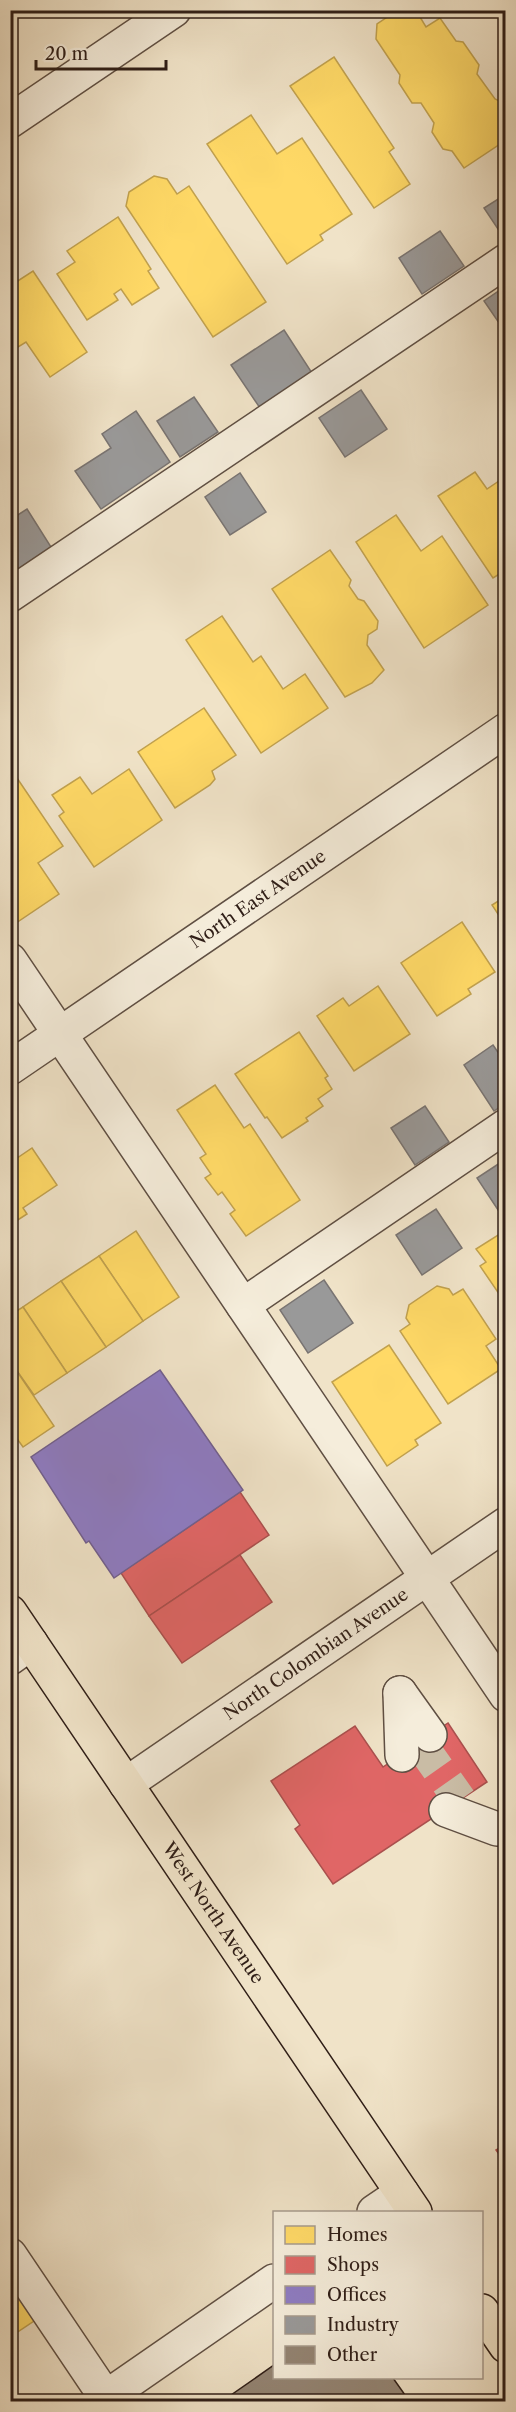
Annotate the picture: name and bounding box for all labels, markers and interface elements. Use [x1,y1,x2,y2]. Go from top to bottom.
scale bar [36,33,166,71]
text: 20 m [45,43,89,65]
street label: North East Avenue [186,845,330,953]
street label: North Colombian Avenue [219,1583,412,1725]
street label: West North Avenue [157,1837,269,1988]
legend [273,2211,483,2379]
text: Homes [327,2224,388,2246]
text: Shops [327,2254,379,2276]
text: Offices [327,2284,387,2306]
text: Industry [327,2314,400,2336]
text: Other [327,2344,378,2366]

